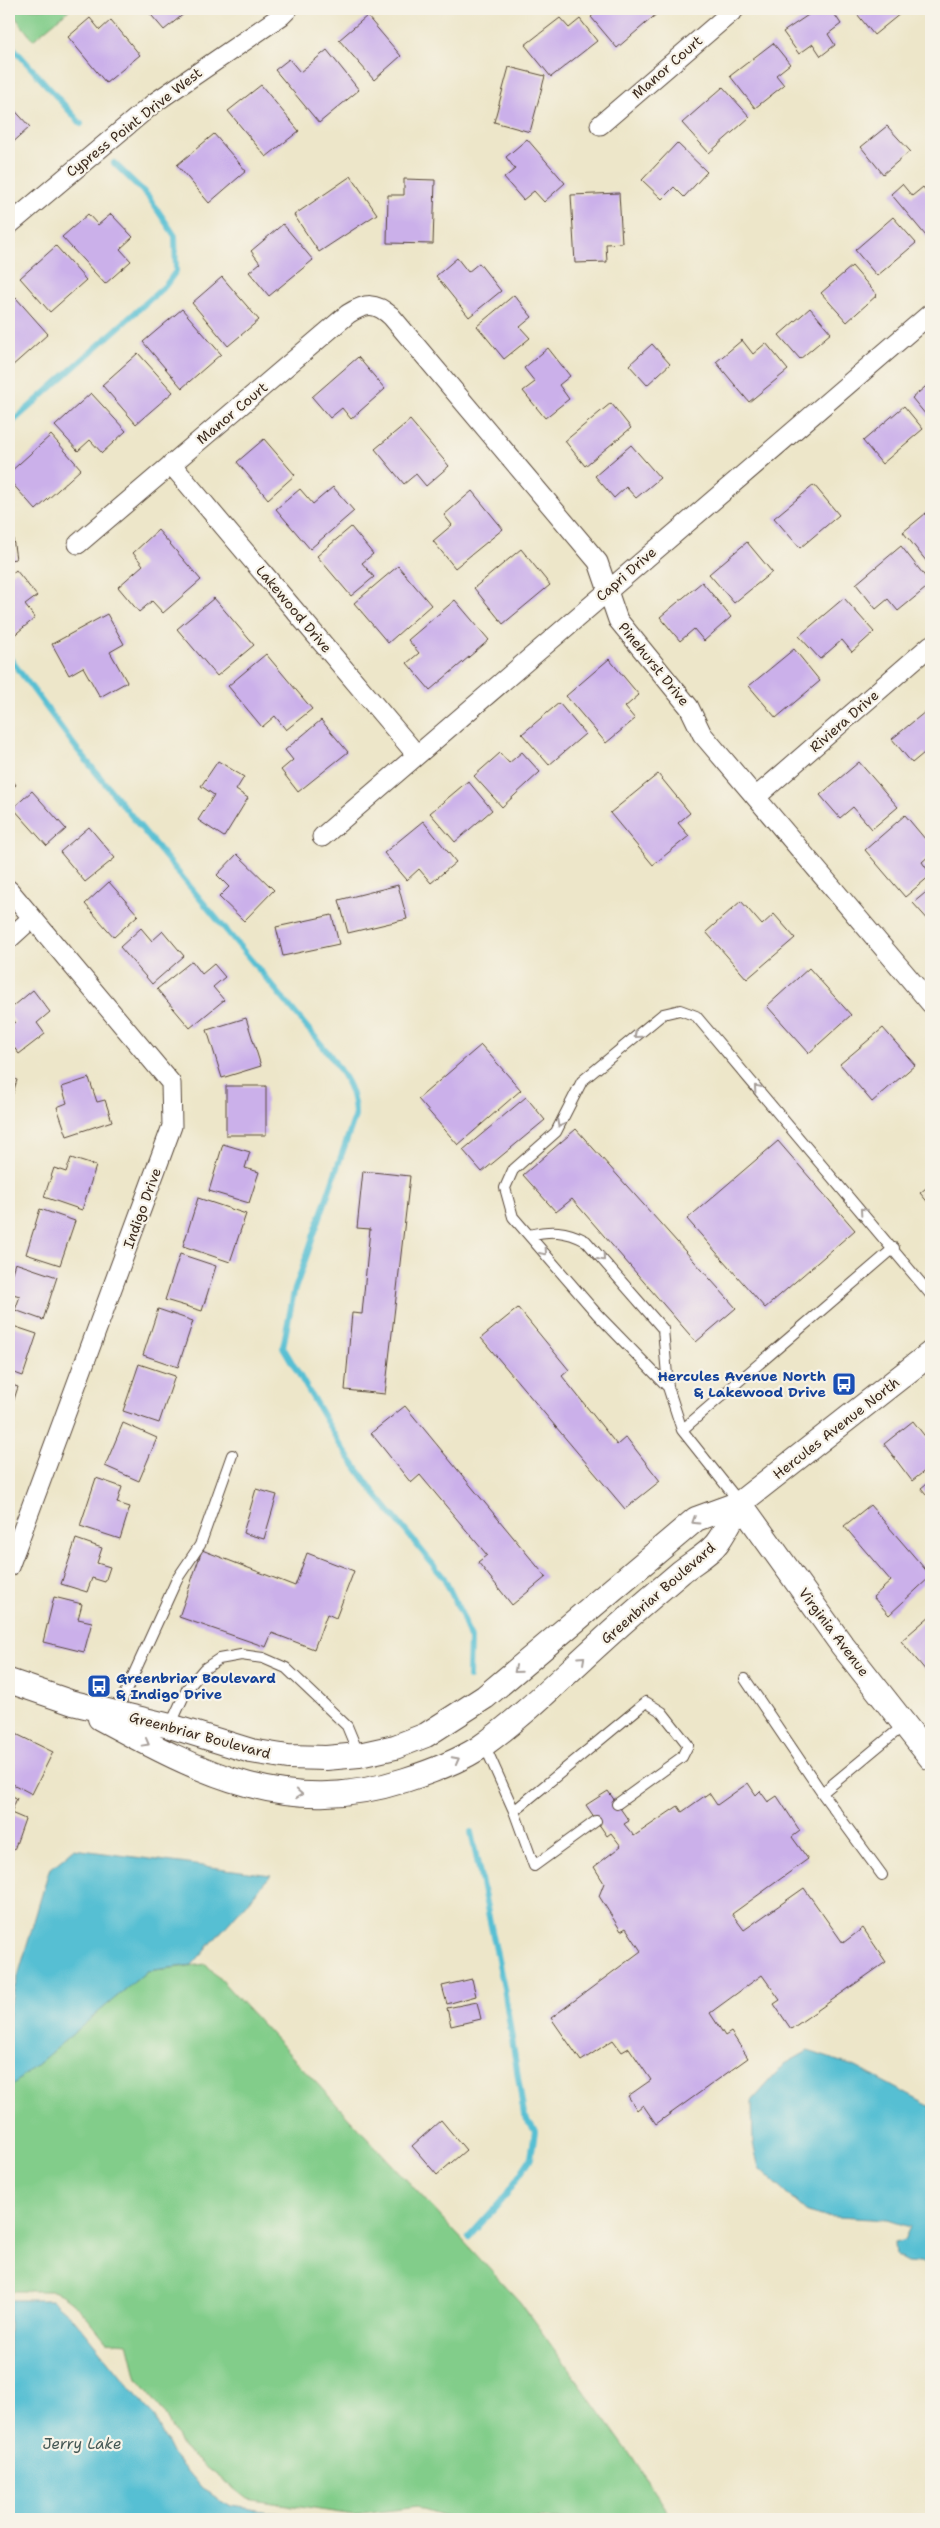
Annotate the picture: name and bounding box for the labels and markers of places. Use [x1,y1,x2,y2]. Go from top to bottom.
place label: Hercules Avenue North & Lakewood Drive [658,1367,826,1401]
bus stop icon: Hercules Avenue North & Lakewood Drive [831,1371,857,1397]
place label: Greenbriar Boulevard & Indigo Drive [116,1669,276,1703]
bus stop icon: Greenbriar Boulevard & Indigo Drive [86,1673,112,1699]

